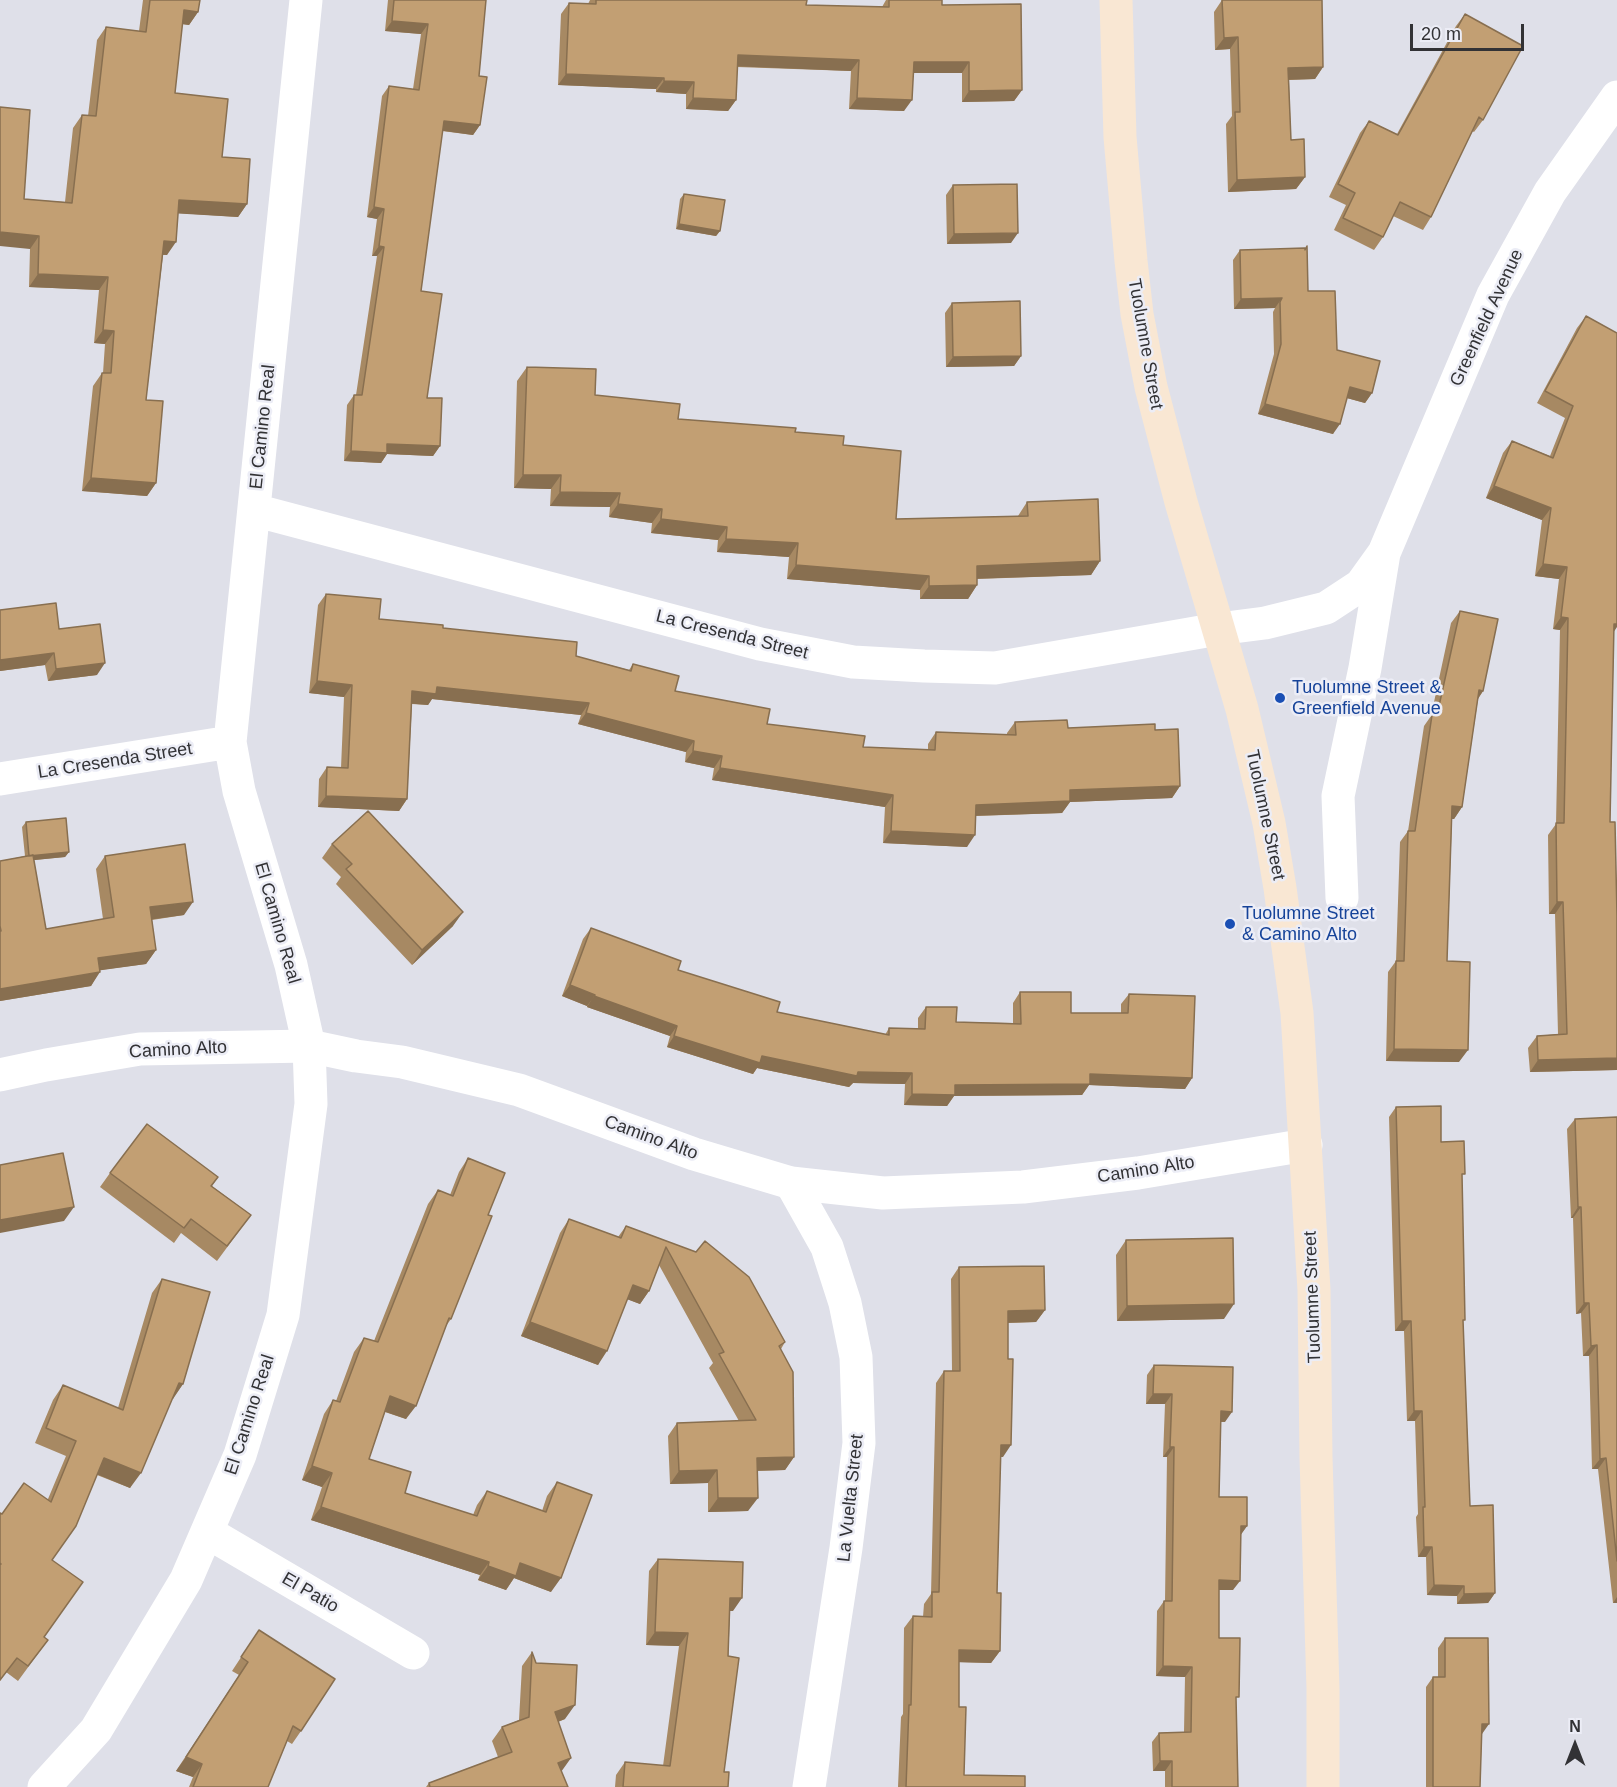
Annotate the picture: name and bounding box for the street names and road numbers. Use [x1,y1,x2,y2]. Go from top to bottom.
street label: Greenfield Avenue [1446,246,1528,390]
street label: Tuolumne Street [1123,277,1167,411]
street label: El Camino Real [246,364,280,490]
street label: La Cresenda Street [654,606,810,664]
street label: La Cresenda Street [36,738,194,784]
street label: Tuolumne Street [1241,748,1289,882]
street label: El Camino Real [249,860,305,986]
street label: Camino Alto [128,1037,228,1063]
street label: Camino Alto [601,1111,701,1165]
street label: Camino Alto [1096,1152,1196,1188]
street label: Tuolumne Street [1300,1230,1326,1364]
street label: El Camino Real [220,1352,280,1478]
street label: La Vuelta Street [834,1433,868,1563]
street label: El Patio [278,1568,342,1618]

